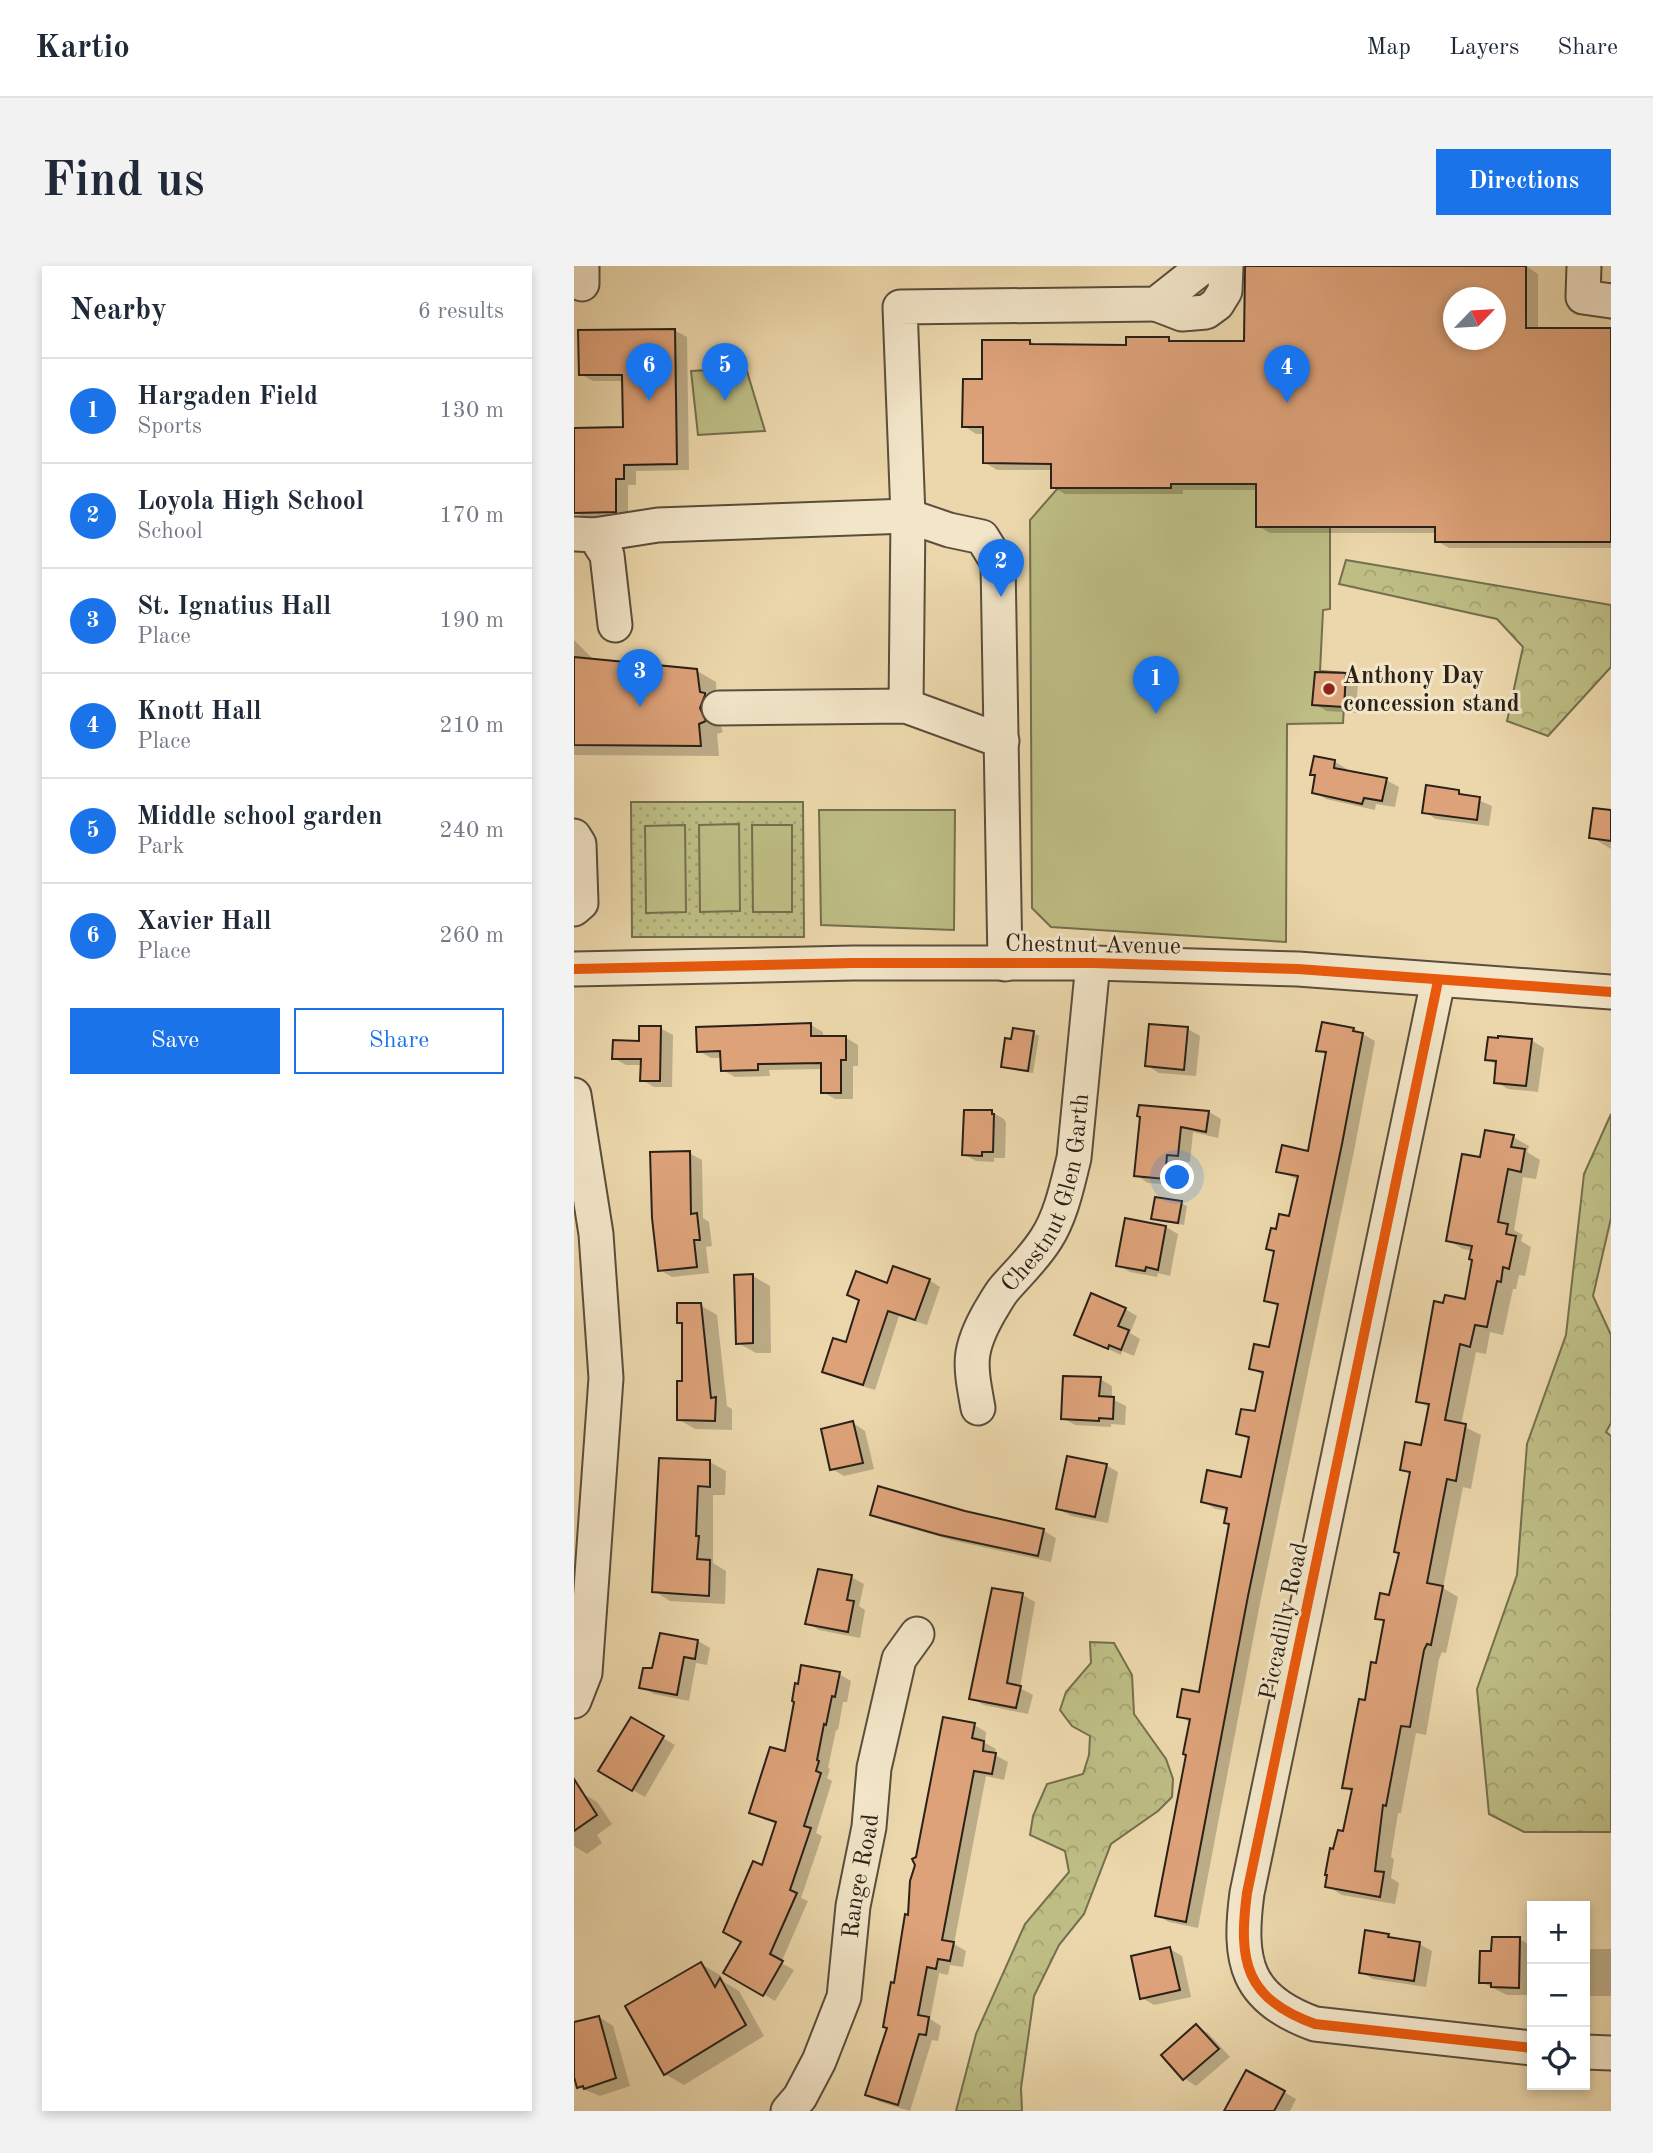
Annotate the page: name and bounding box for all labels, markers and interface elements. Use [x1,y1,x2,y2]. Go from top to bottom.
text: Kartio [35,32,130,65]
text: Map [1367,36,1411,60]
text: Layers [1449,36,1519,60]
text: Share [1557,36,1618,60]
button: Directions [1436,149,1611,215]
text: Find us [42,158,205,207]
north arrow [1443,287,1506,350]
text: Nearby [70,296,167,326]
text: 6 results [418,300,504,323]
pin: 6 [626,343,672,401]
pin: 5 [702,343,748,401]
pin: 4 [1264,345,1310,403]
text: Hargaden Field [137,384,318,410]
text: 1 [86,399,100,422]
text: 130 m [439,399,504,422]
text: Sports [137,415,202,438]
text: Loyola High School [137,489,364,515]
text: 2 [86,504,100,527]
text: 170 m [439,504,504,527]
text: School [137,520,203,543]
pin: 2 [978,539,1024,597]
text: St. Ignatius Hall [137,594,331,620]
text: 3 [86,609,100,632]
text: 190 m [439,609,504,632]
text: Place [137,625,191,648]
pin: 3 [617,649,663,707]
pin: 1 [1133,656,1179,714]
place label: Anthony Day concession stand [1343,665,1520,717]
marker: Anthony Day concession stand [1321,681,1337,697]
text: Knott Hall [137,699,261,725]
text: 4 [86,714,100,737]
text: 210 m [439,714,504,737]
text: Place [137,730,191,753]
text: Middle school garden [137,804,382,830]
text: 5 [86,819,100,842]
text: 240 m [439,819,504,842]
text: Park [137,835,184,858]
text: Xavier Hall [137,909,271,935]
text: 6 [86,924,100,947]
text: 260 m [439,924,504,947]
street label: Chestnut Avenue [1005,932,1181,960]
text: Place [137,940,191,963]
button: Save [70,1008,280,1074]
button: Share [294,1008,504,1074]
street label: Chestnut Glen Garth [998,1092,1094,1297]
your location [1160,1160,1194,1194]
street label: Piccadilly Road [1257,1540,1313,1702]
street label: Range Road [840,1813,884,1940]
map controls [1527,1901,1590,2090]
button: + [1527,1901,1590,1964]
button: − [1527,1964,1590,2027]
button: locate [1527,2027,1590,2090]

